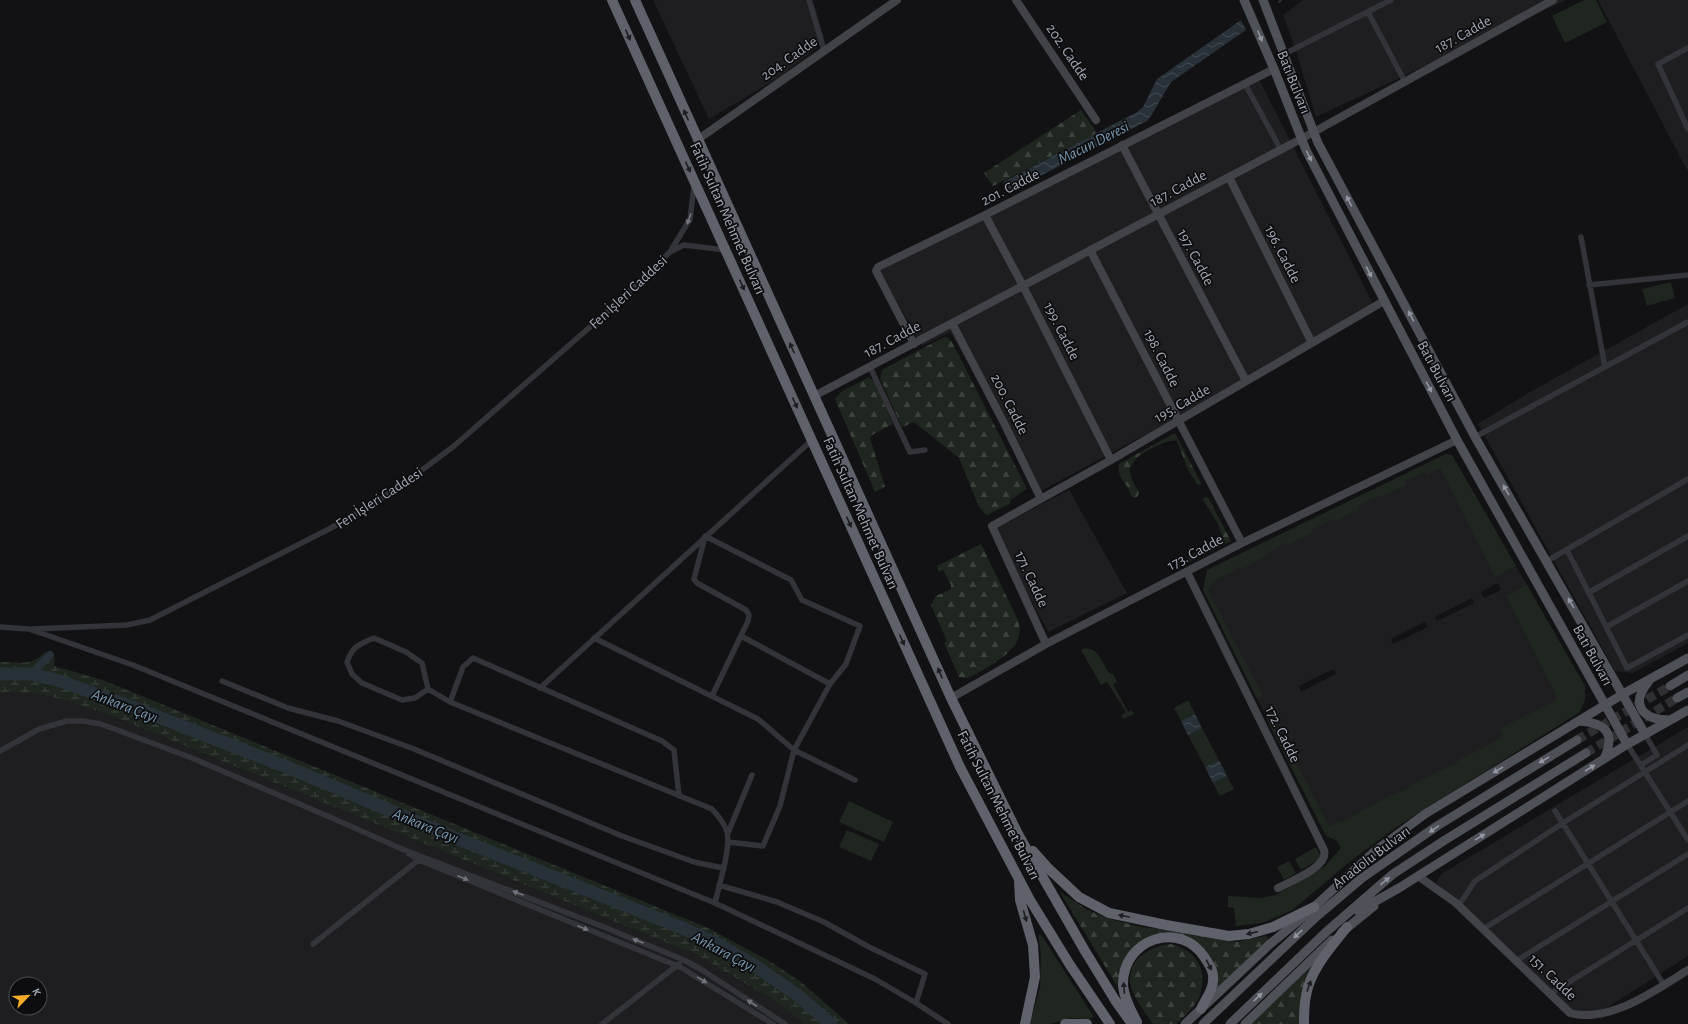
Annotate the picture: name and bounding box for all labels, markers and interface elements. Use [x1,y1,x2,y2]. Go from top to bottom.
street label: 187. Cadde [1433,13,1494,56]
street label: 202. Cadde [1043,21,1092,83]
one-way arrow [626,30,632,42]
one-way arrow [1257,30,1263,41]
street label: 204. Cadde [758,34,820,83]
street label: Batı Bulvarı [1274,48,1313,116]
one-way arrow [683,109,689,120]
water label: Macun Deresi [1055,118,1132,168]
street label: Fatih Sultan Mehmet Bulvarı [687,140,768,297]
one-way arrow [1306,150,1312,162]
one-way arrow [685,161,691,172]
street label: 201. Cadde [979,166,1042,208]
street label: 187. Cadde [1148,167,1209,210]
one-way arrow [1346,195,1353,207]
one-way arrow [685,214,691,226]
street label: 196. Cadde [1262,223,1303,285]
street label: 197. Cadde [1174,227,1217,288]
street label: Fen İşleri Caddesi [585,251,670,332]
one-way arrow [1366,266,1372,277]
one-way arrow [738,279,745,291]
street label: 199. Cadde [1041,300,1082,362]
one-way arrow [1407,310,1414,322]
street label: 187. Cadde [862,318,923,361]
street label: 198. Cadde [1141,327,1182,390]
street label: Batı Bulvarı [1414,338,1459,404]
one-way arrow [789,342,795,353]
street label: 200. Cadde [988,372,1031,437]
one-way arrow [1426,381,1432,393]
street label: 195. Cadde [1152,382,1213,425]
one-way arrow [792,398,798,409]
street label: Fatih Sultan Mehmet Bulvarı [820,435,901,592]
street label: Fen İşleri Caddesi [332,463,425,532]
one-way arrow [1503,484,1510,496]
one-way arrow [846,516,852,527]
street label: 173. Cadde [1165,532,1226,573]
street label: 171. Cadde [1012,549,1051,609]
one-way arrow [1567,597,1574,609]
street label: Batı Bulvarı [1570,622,1615,688]
one-way arrow [900,635,906,647]
one-way arrow [937,667,943,678]
water label: Ankara Çayı [88,686,160,726]
street label: 172. Cadde [1262,703,1303,765]
street label: Fatih Sultan Mehmet Bulvarı [954,728,1043,882]
one-way arrow [1539,756,1549,764]
one-way arrow [1585,764,1595,772]
one-way arrow [1492,767,1504,774]
water label: Ankara Çayı [389,805,461,846]
street label: Anadolu Bulvarı [1330,823,1413,891]
one-way arrow [1428,825,1439,833]
one-way arrow [1475,833,1485,841]
one-way arrow [457,875,468,881]
one-way arrow [1379,877,1390,886]
one-way arrow [511,890,523,896]
one-way arrow [1022,910,1028,922]
one-way arrow [1118,913,1131,919]
one-way arrow [577,924,589,931]
water label: Ankara Çayı [688,928,758,975]
one-way arrow [1293,929,1303,939]
one-way arrow [1246,931,1259,937]
one-way arrow [633,938,644,944]
street label: 151. Cadde [1526,951,1579,1004]
one-way arrow [1206,959,1212,971]
north arrow [8,976,48,1016]
one-way arrow [697,976,707,984]
one-way arrow [1306,979,1312,991]
one-way arrow [1121,982,1128,994]
text: K [30,987,43,998]
one-way arrow [1253,992,1263,1002]
one-way arrow [747,999,757,1007]

